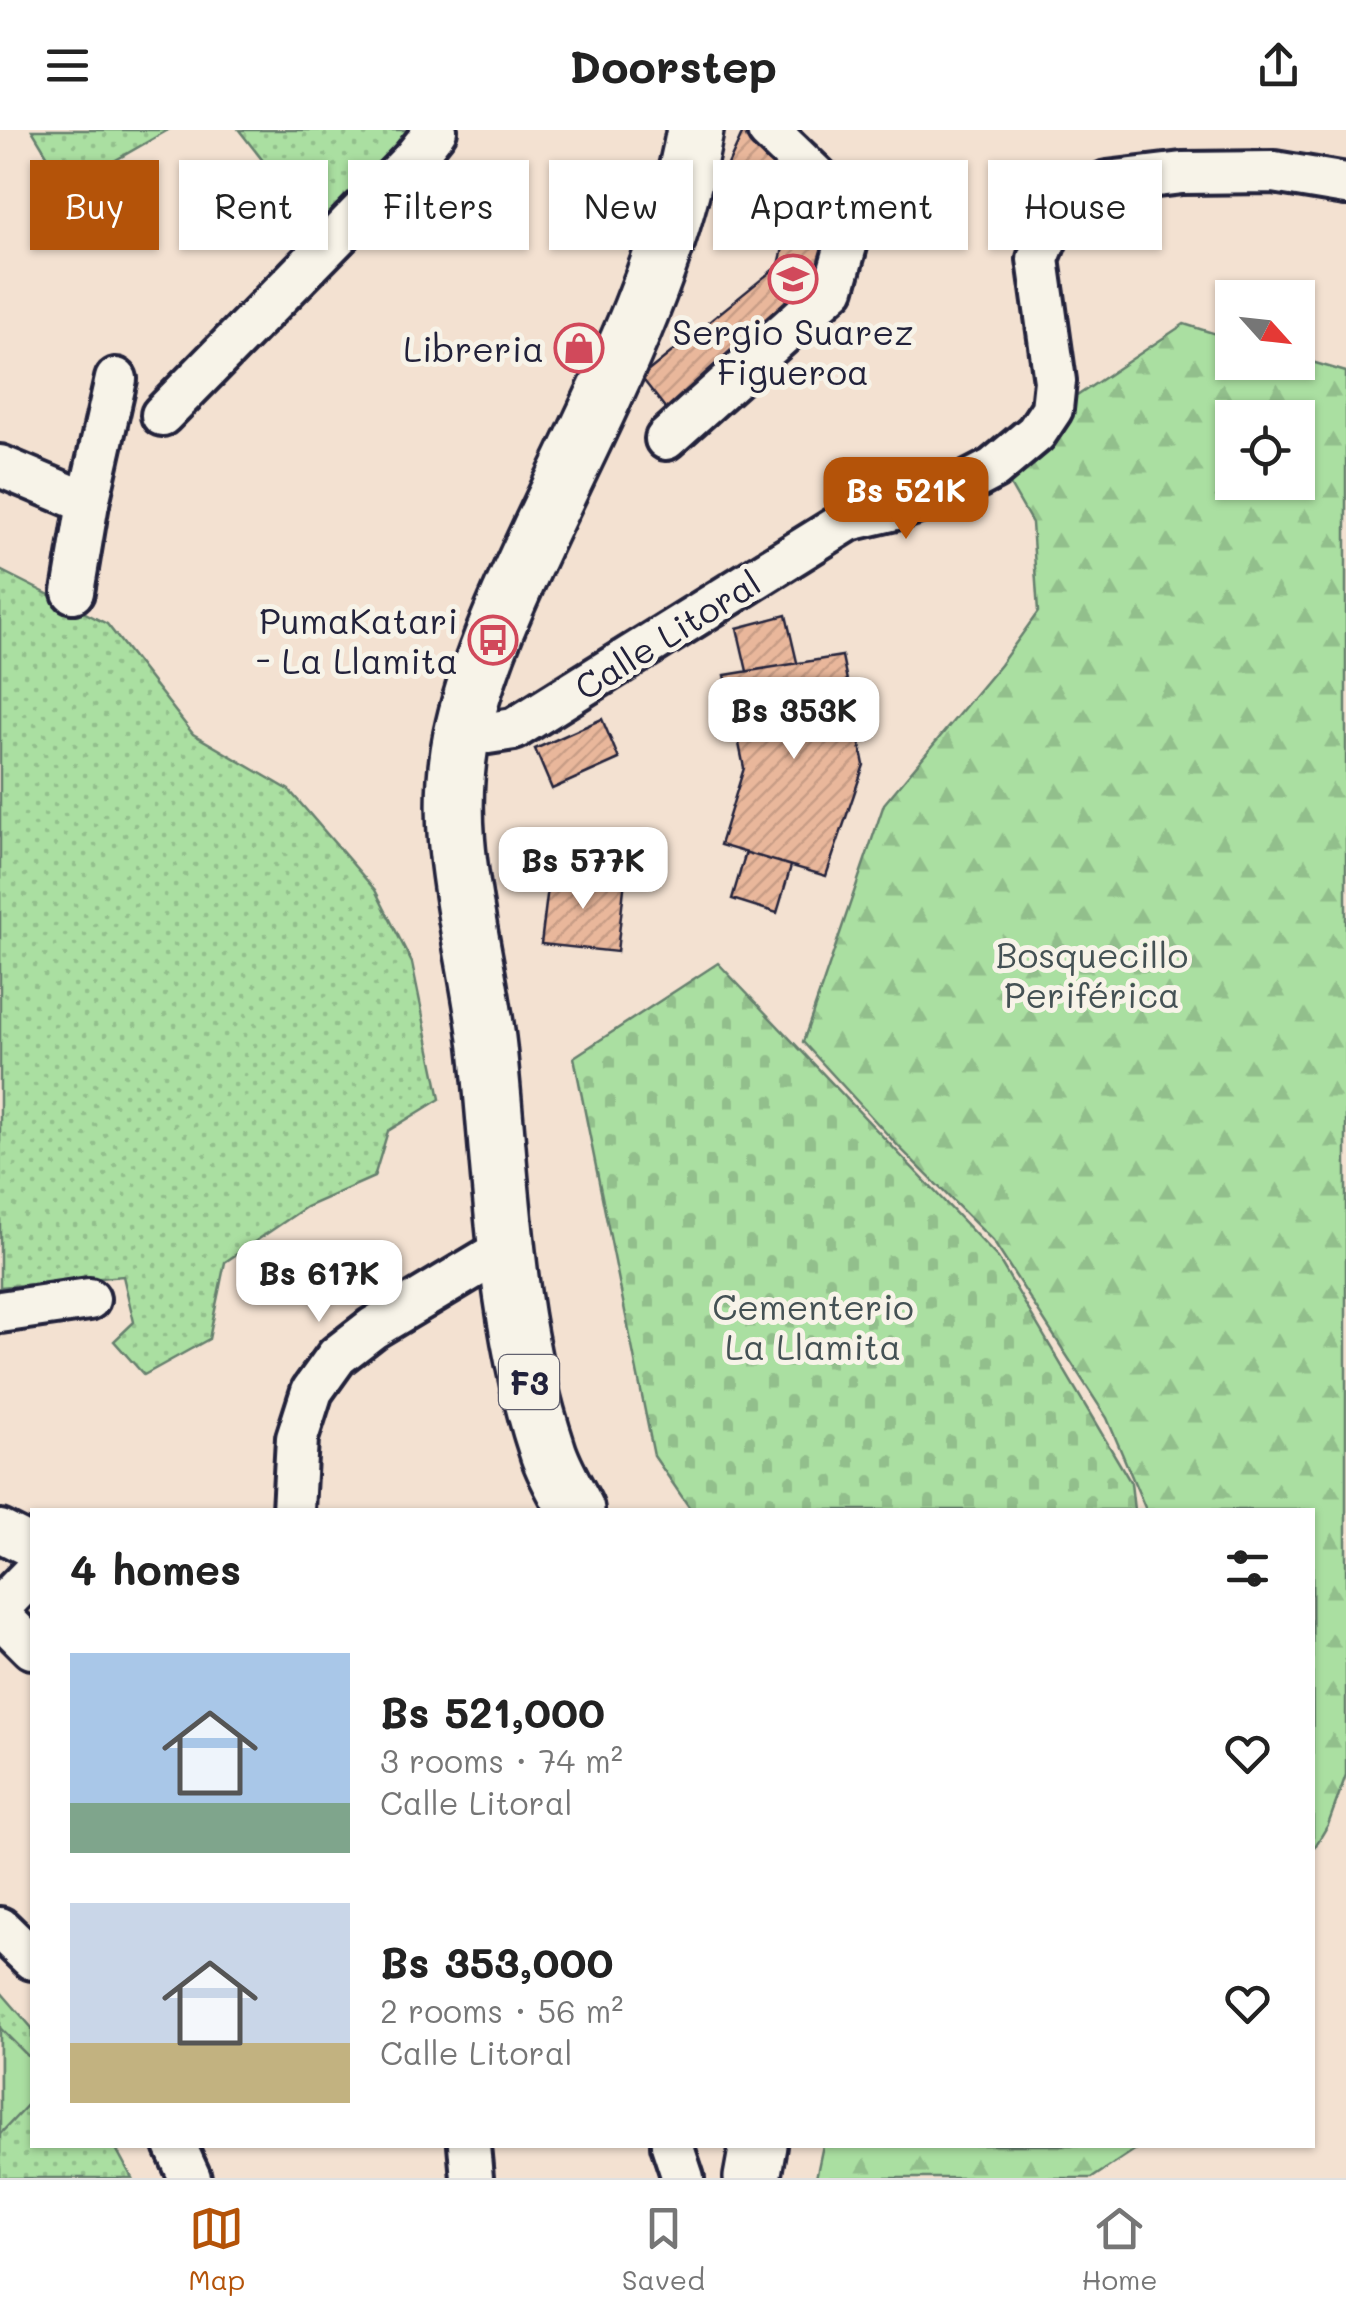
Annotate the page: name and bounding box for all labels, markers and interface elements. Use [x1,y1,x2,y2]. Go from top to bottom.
text: Doorstep [569,36,777,94]
icon: menu [40,38,95,93]
icon: share [1251,38,1306,93]
chip: Buy [30,160,159,250]
chip: Rent [179,160,328,250]
chip: Filters [348,160,529,250]
chip: New [549,160,693,250]
chip: Apartment [713,160,968,250]
chip: House [988,160,1162,250]
school or university icon: Sergio Suarez Figueroa [767,253,819,305]
north arrow [1215,280,1315,380]
map controls [1215,280,1315,500]
place label: Sergio Suarez Figueroa [672,308,914,394]
shop icon: Libreria [553,322,605,374]
place label: Libreria [403,325,544,371]
button: locate [1215,400,1315,500]
pin: Bs 521K [814,457,998,542]
text: Bs 521K [845,468,967,510]
street label: Calle Litoral [565,559,769,709]
place label: PumaKatari - La Llamita [256,597,458,683]
bus stop icon: PumaKatari - La Llamita [467,614,519,666]
pin: Bs 353K [702,677,886,762]
text: Bs 353K [730,688,858,730]
pin: Bs 577K [491,827,675,912]
text: Bs 577K [521,838,645,880]
park label: Bosquecillo Periférica [996,931,1188,1017]
pin: Bs 617K [227,1240,411,1325]
text: Bs 617K [258,1251,380,1293]
park label: Cementerio La Llamita [712,1283,914,1369]
road number: F3 [499,1355,559,1409]
text: 4 homes [70,1541,241,1596]
icon: filters [1220,1541,1275,1596]
text: Bs 521,000 [380,1684,605,1739]
icon: home [150,1693,270,1813]
icon: heart [1220,1726,1275,1781]
text: 3 rooms · 74 m² [380,1739,623,1781]
text: Calle Litoral [380,1781,573,1823]
text: Bs 353,000 [380,1934,613,1989]
icon: home [150,1943,270,2063]
icon: heart [1220,1976,1275,2031]
text: 2 rooms · 56 m² [380,1989,623,2031]
text: Calle Litoral [380,2031,573,2073]
tab: Map [188,2201,245,2297]
tab: Saved [622,2201,705,2297]
tab: Home [1081,2201,1158,2297]

